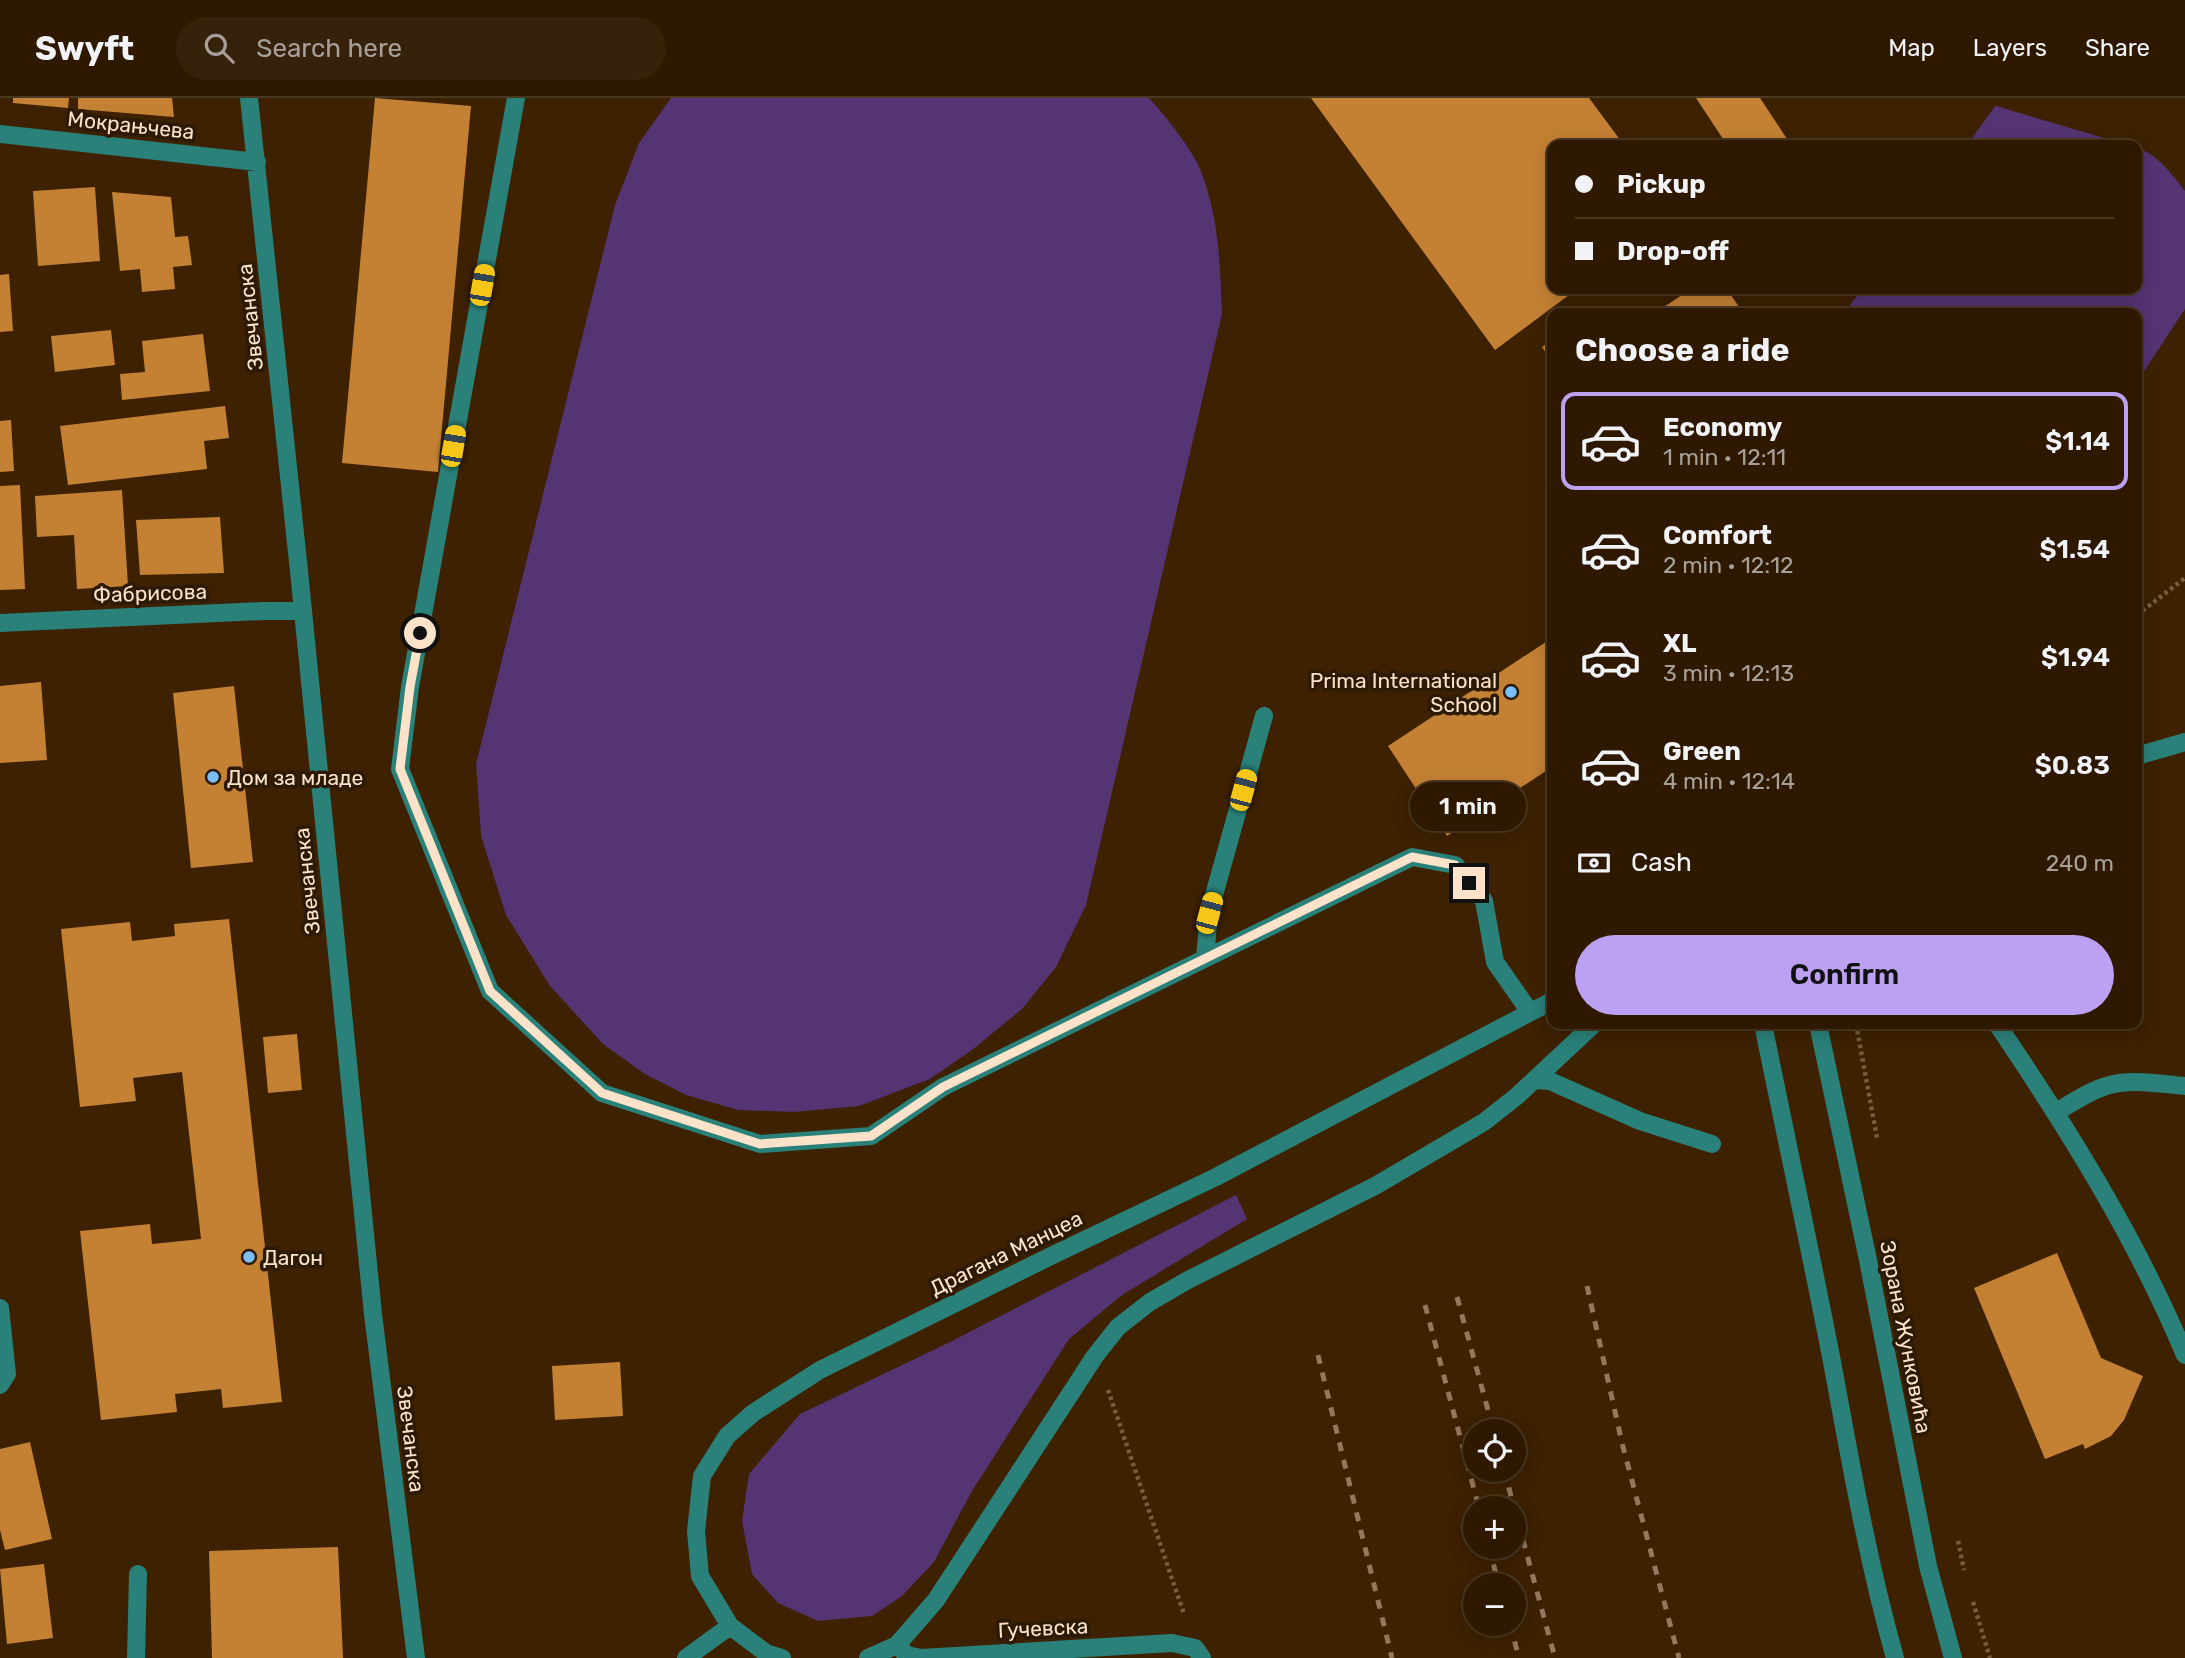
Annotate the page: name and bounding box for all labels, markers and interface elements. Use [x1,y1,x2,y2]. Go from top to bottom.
search box [176,17,666,80]
text: Swyft [35,29,134,68]
icon: search [200,29,238,67]
text: Search here [256,33,402,64]
text: Map [1888,34,1935,62]
text: Layers [1973,34,2047,62]
text: Share [2085,34,2150,62]
street label: Мокрањчева [66,106,196,144]
text: Pickup [1617,169,1706,200]
text: Drop-off [1617,236,1729,267]
car [469,262,496,308]
street label: Звечанска [232,263,268,371]
text: Choose a ride [1575,331,1789,369]
icon: car [1579,410,1642,473]
text: Economy [1663,412,1782,443]
car [440,423,467,469]
text: $1.14 [2045,426,2110,457]
text: 1 min · 12:11 [1663,443,1786,471]
icon: car [1579,518,1642,581]
text: Comfort [1663,520,1772,551]
text: $1.54 [2040,534,2110,565]
text: 2 min · 12:12 [1663,551,1794,579]
street label: Фабрисова [93,579,207,607]
route start [404,617,436,649]
icon: car [1579,626,1642,689]
text: XL [1663,628,1696,659]
text: $1.94 [2041,642,2110,673]
text: 3 min · 12:13 [1663,659,1794,687]
place label: Prima International School [1310,668,1497,717]
marker: Prima International School [1503,684,1519,700]
icon: car [1579,734,1642,797]
text: Green [1663,736,1741,767]
text: $0.83 [2035,750,2110,781]
place label: Дом за младе [227,765,363,790]
car [1228,767,1259,813]
text: 4 min · 12:14 [1663,767,1795,795]
marker: Дом за младе [205,769,221,785]
callout: 1 min [1411,782,1527,830]
text: 1 min [1439,792,1497,820]
street label: Звечанска [289,827,325,935]
icon: cash [1575,844,1613,882]
text: Cash [1631,847,1692,878]
text: 240 m [2046,849,2114,877]
route end [1453,867,1485,899]
car [1194,890,1225,936]
button: Confirm [1575,935,2114,1015]
street label: Драгана Манцеа [926,1205,1086,1301]
street label: Зорана Жунковића [1875,1239,1937,1435]
place label: Дагон [263,1245,323,1270]
marker: Дагон [241,1249,257,1265]
street label: Звечанска [392,1384,430,1494]
map controls [1463,1419,1526,1636]
button: locate [1463,1419,1526,1482]
button: + [1463,1496,1526,1559]
button: − [1463,1573,1526,1636]
street label: Гучевска [997,1613,1089,1643]

